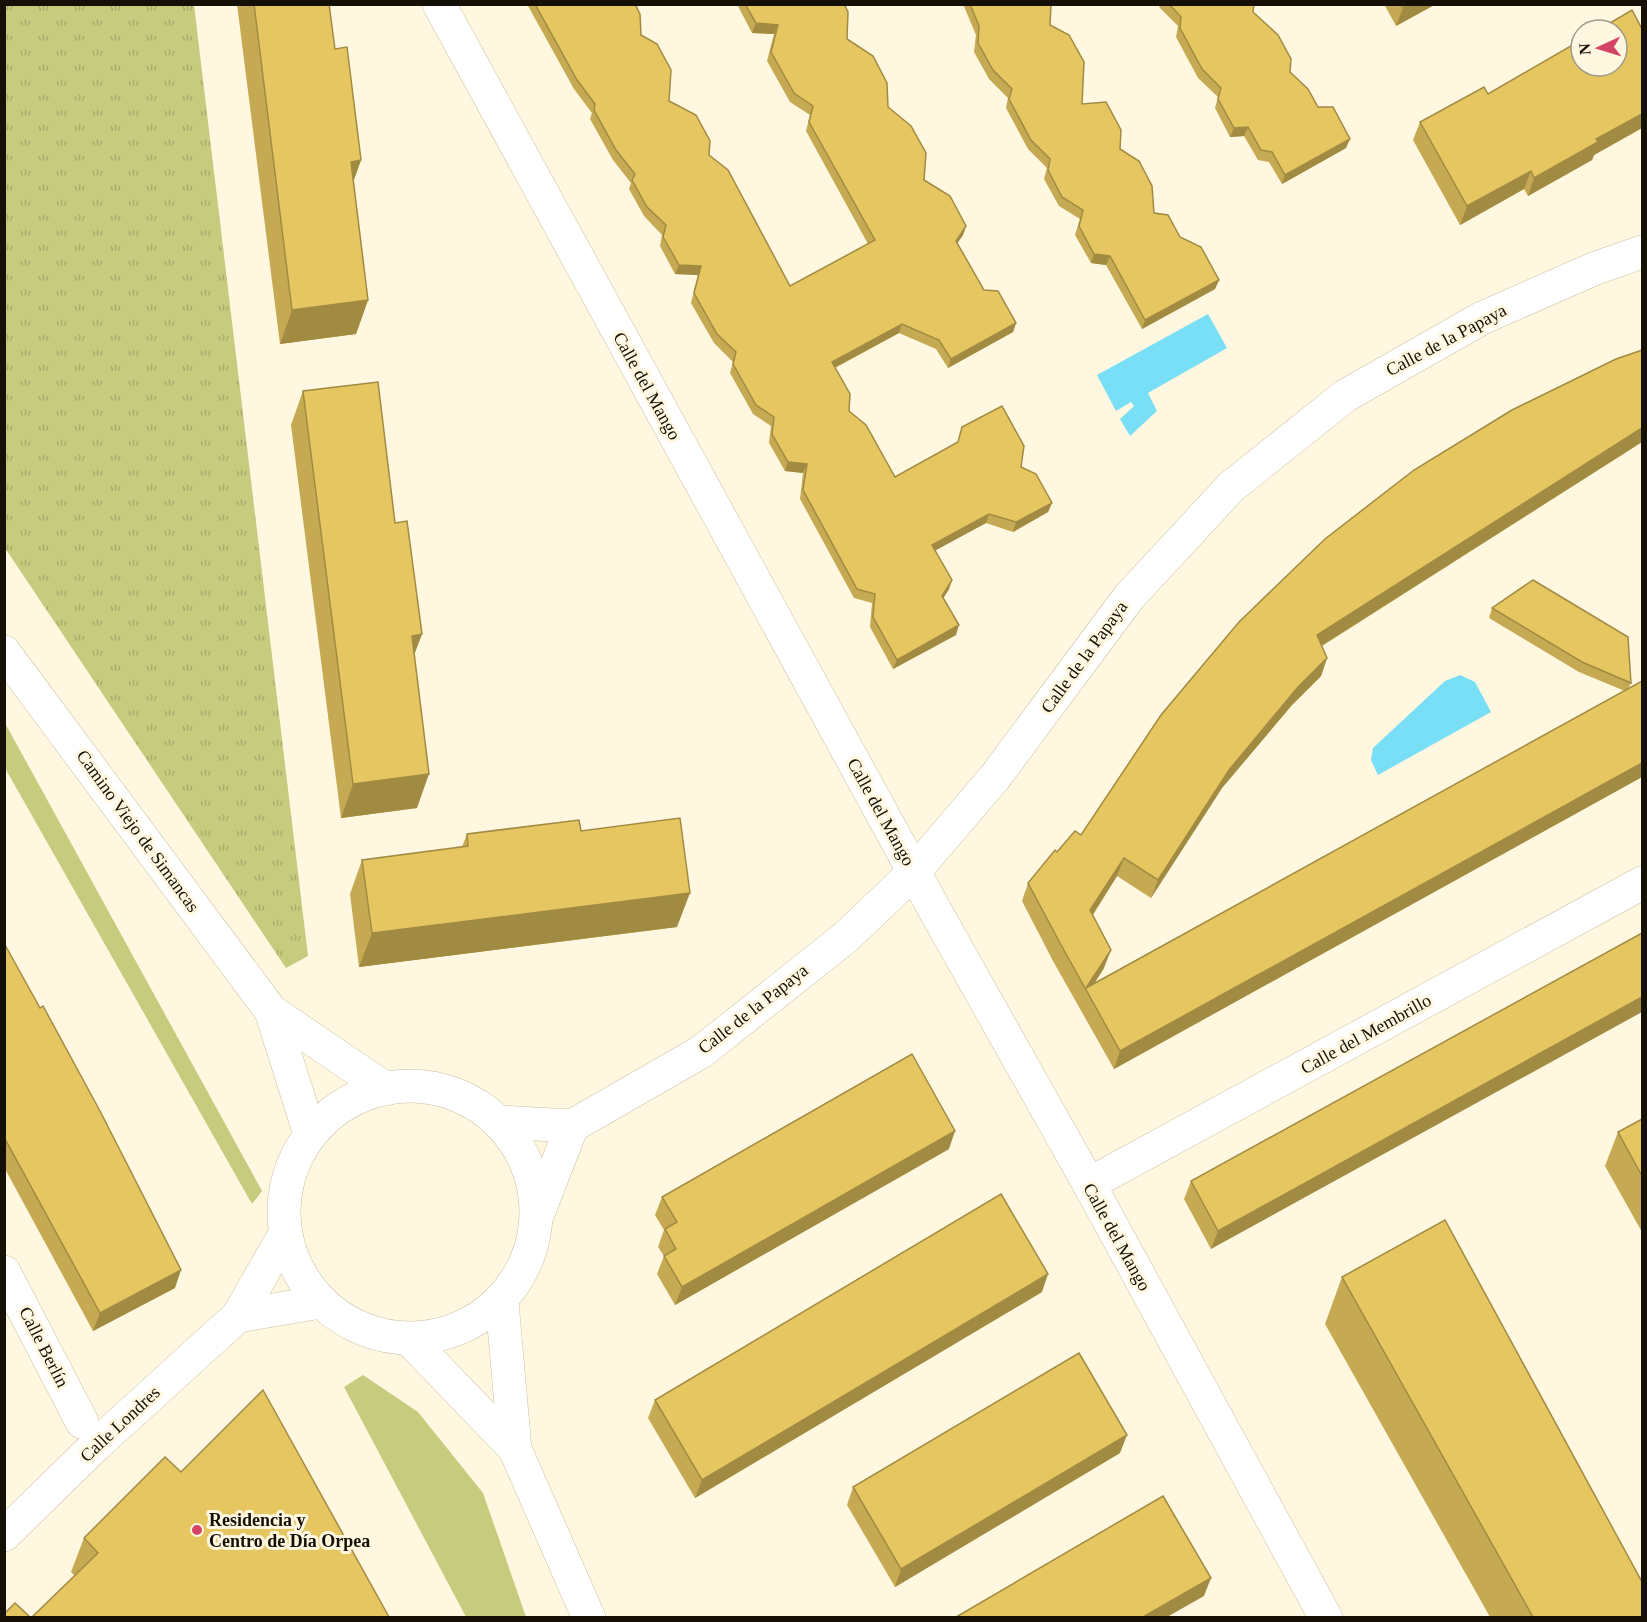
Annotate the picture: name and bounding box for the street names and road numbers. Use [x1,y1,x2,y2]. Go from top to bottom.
street label: Calle de la Papaya [1382,300,1510,380]
street label: Calle del Mango [609,329,685,443]
street label: Calle de la Papaya [1037,597,1131,717]
street label: Camino Viejo de Simancas [73,746,203,916]
street label: Calle del Mango [843,755,919,869]
street label: Calle de la Papaya [694,960,812,1058]
street label: Calle del Membrillo [1297,990,1435,1078]
street label: Calle del Mango [1079,1180,1155,1294]
street label: Calle Berlín [15,1303,73,1391]
street label: Calle Londres [76,1382,164,1466]

